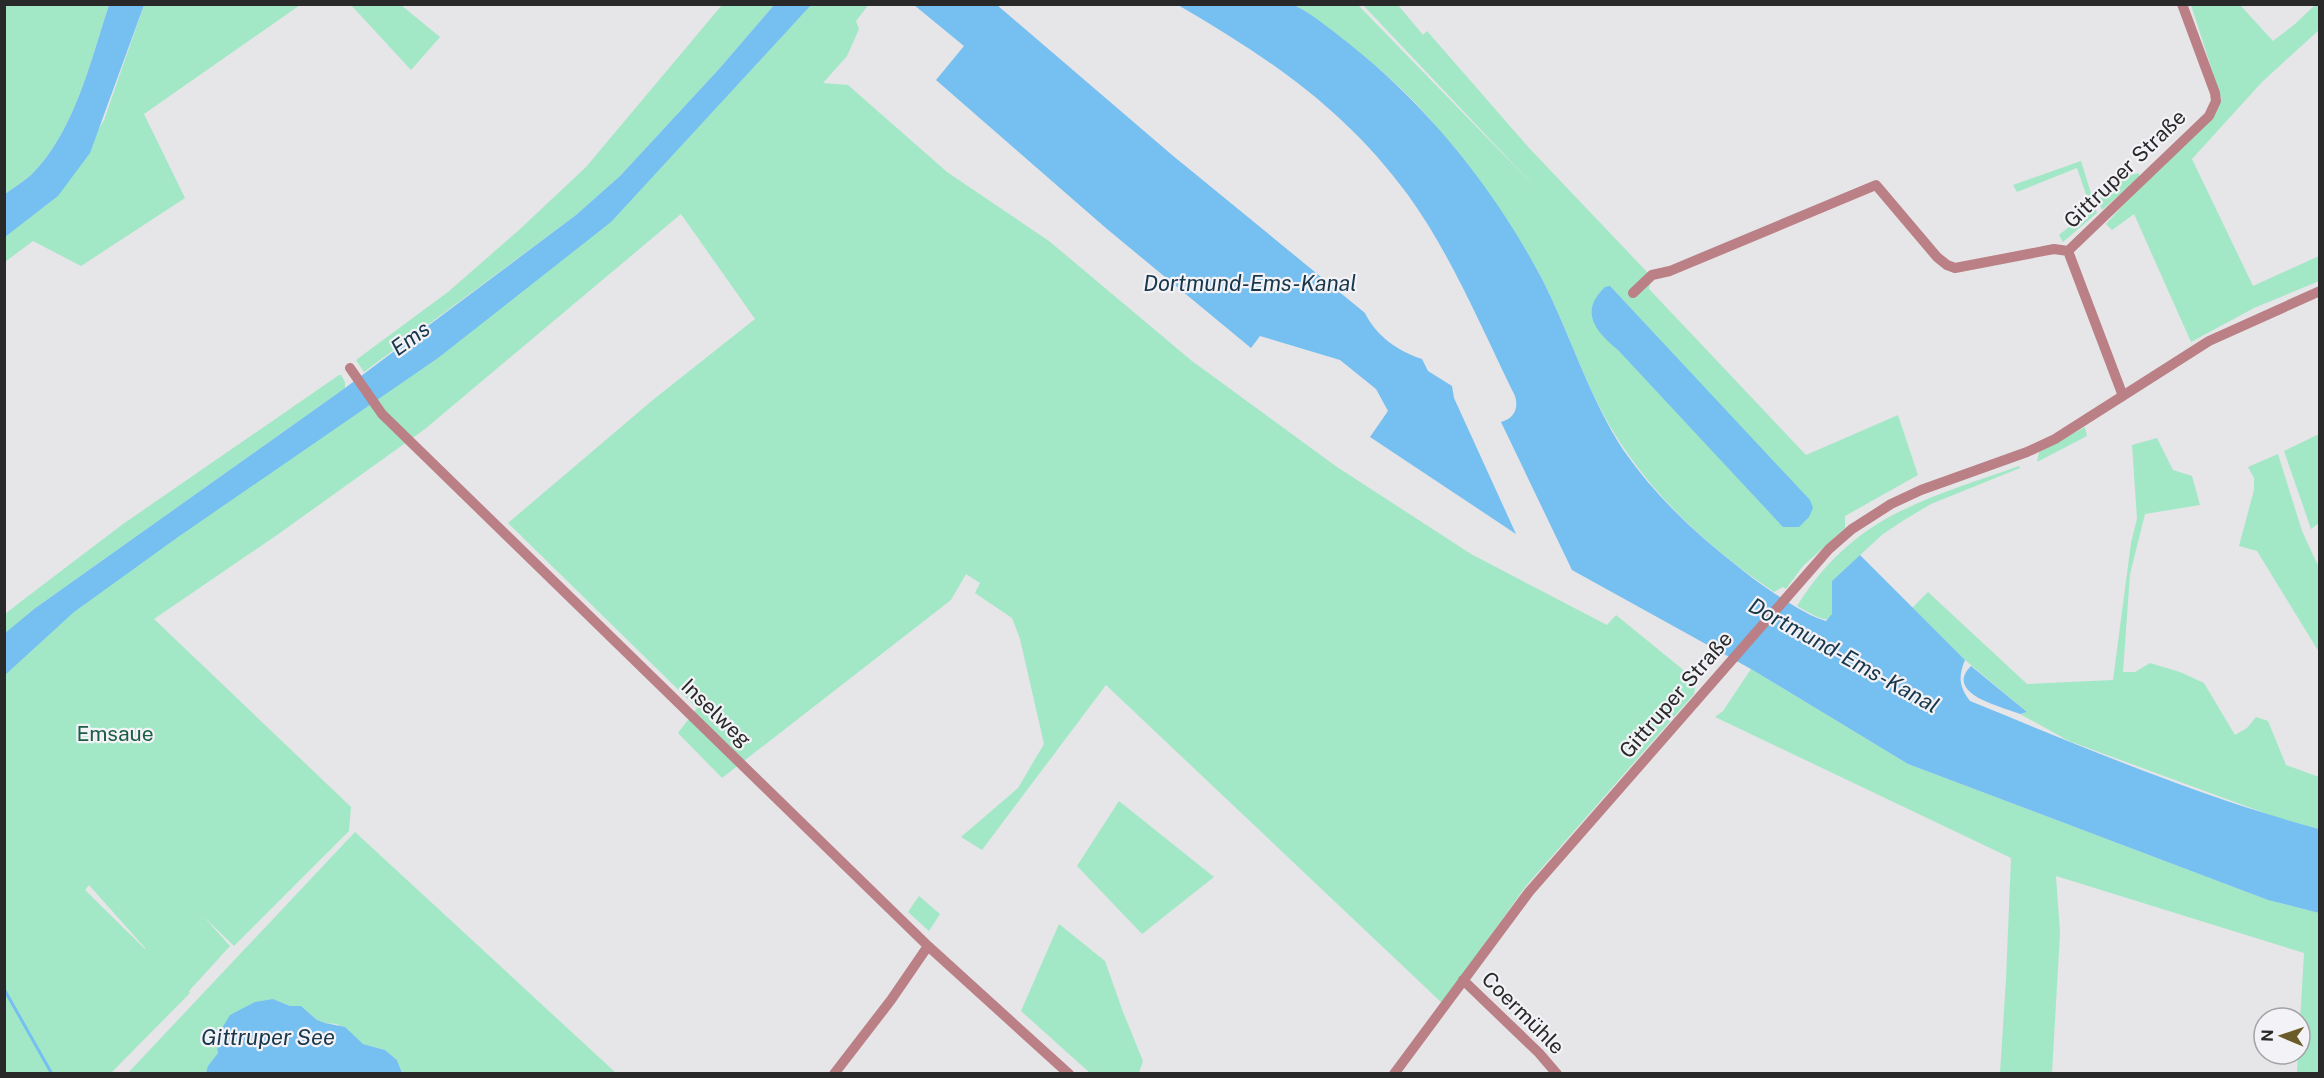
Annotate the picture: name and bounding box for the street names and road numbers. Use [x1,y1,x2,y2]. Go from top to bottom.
street label: Gittruper Straße [2059,104,2191,233]
street label: Gittruper Straße [1614,626,1737,763]
street label: Inselweg [676,673,756,752]
street label: Coermühle [1477,966,1570,1059]

